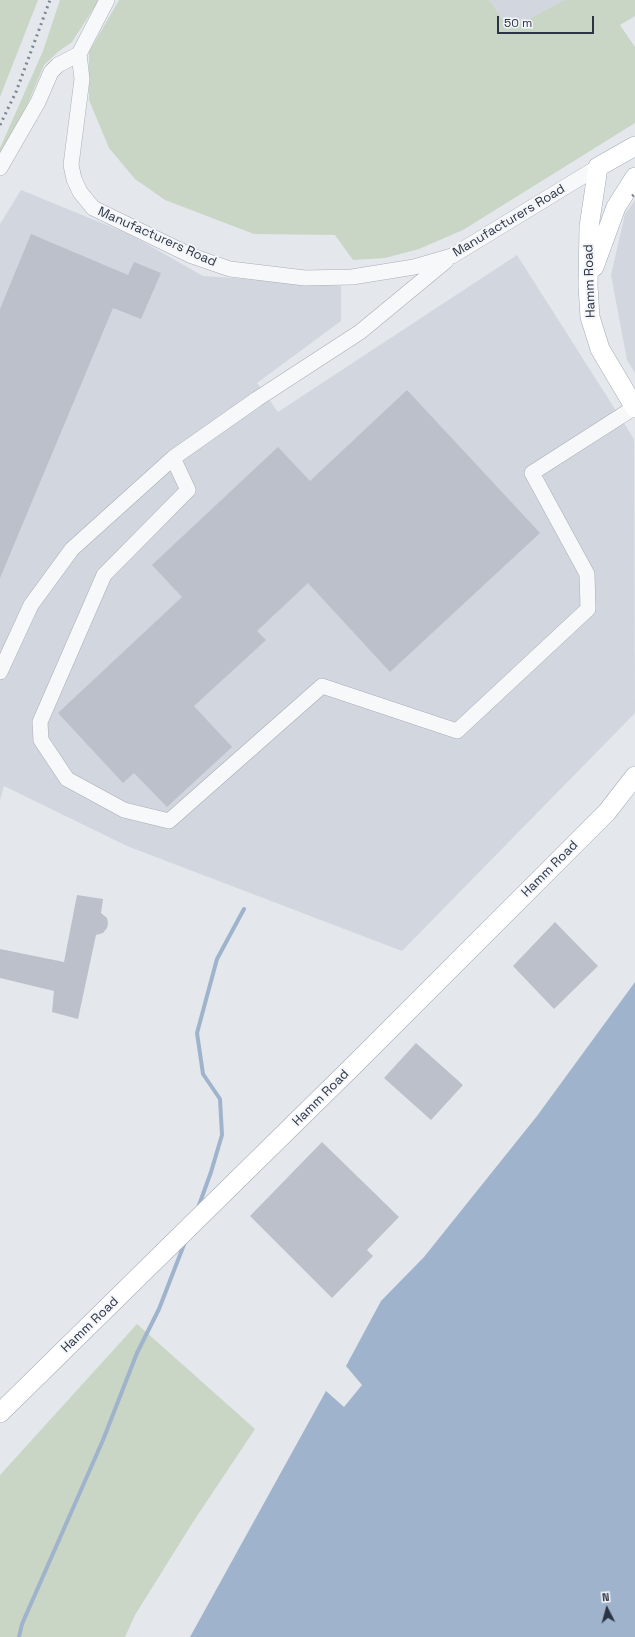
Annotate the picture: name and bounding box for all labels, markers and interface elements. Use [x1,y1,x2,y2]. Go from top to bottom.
scale bar [499,8,596,34]
text: 50 m [504,15,532,31]
street label: Manufacturers Road [450,181,568,261]
street label: Manufacturers Road [95,204,219,270]
street label: Hamm Road [581,244,599,318]
street label: Hamm Road [518,837,582,901]
street label: Hamm Road [289,1066,353,1130]
street label: Hamm Road [58,1294,122,1356]
north arrow [587,1589,627,1629]
text: N [601,1590,610,1604]

